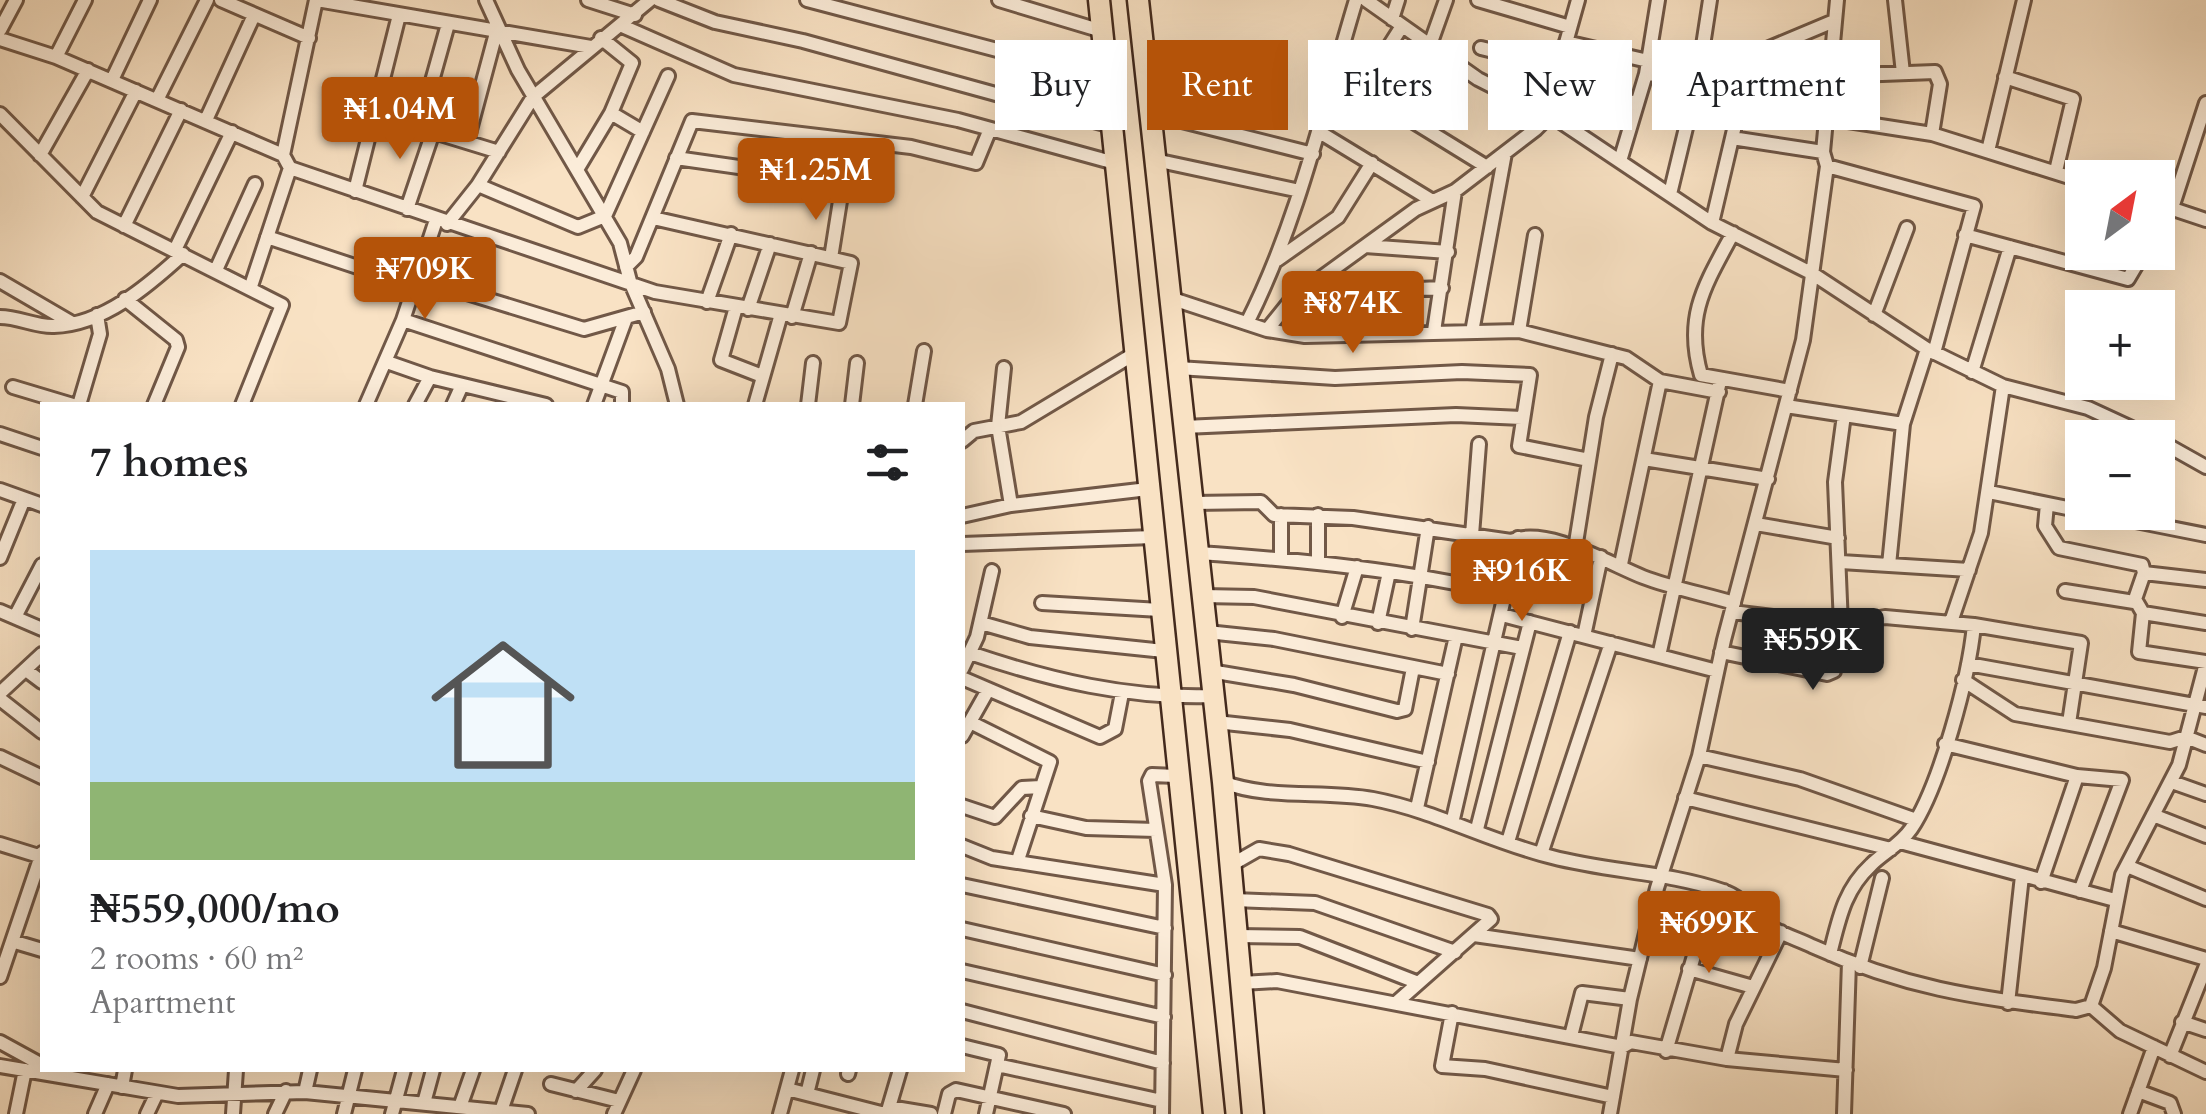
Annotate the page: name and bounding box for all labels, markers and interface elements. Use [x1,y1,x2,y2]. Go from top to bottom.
chip: Buy [995,40,1127,130]
chip: Rent [1147,40,1288,130]
chip: Filters [1308,40,1468,130]
chip: New [1488,40,1632,130]
chip: Apartment [1652,40,1880,130]
pin: ₦1.04M [319,77,481,162]
text: ₦1.04M [344,87,456,131]
pin: ₦1.25M [735,138,897,223]
text: ₦1.25M [760,148,872,192]
north arrow [2065,160,2175,270]
map controls [2065,160,2175,530]
pin: ₦709K [355,237,495,322]
text: ₦709K [376,247,474,291]
pin: ₦874K [1283,271,1423,356]
text: ₦874K [1304,281,1402,325]
button: + [2065,290,2175,400]
button: − [2065,420,2175,530]
text: 7 homes [90,434,248,491]
icon: filters [860,435,915,490]
pin: ₦916K [1452,539,1592,624]
text: ₦916K [1473,549,1571,593]
pin: ₦559K [1743,608,1883,693]
icon: home [413,615,593,795]
text: ₦559K [1764,618,1862,662]
text: ₦559,000/mo [90,880,340,937]
pin: ₦699K [1639,891,1779,976]
text: ₦699K [1660,901,1758,945]
text: 2 rooms · 60 m² [90,937,303,981]
text: Apartment [90,981,235,1025]

